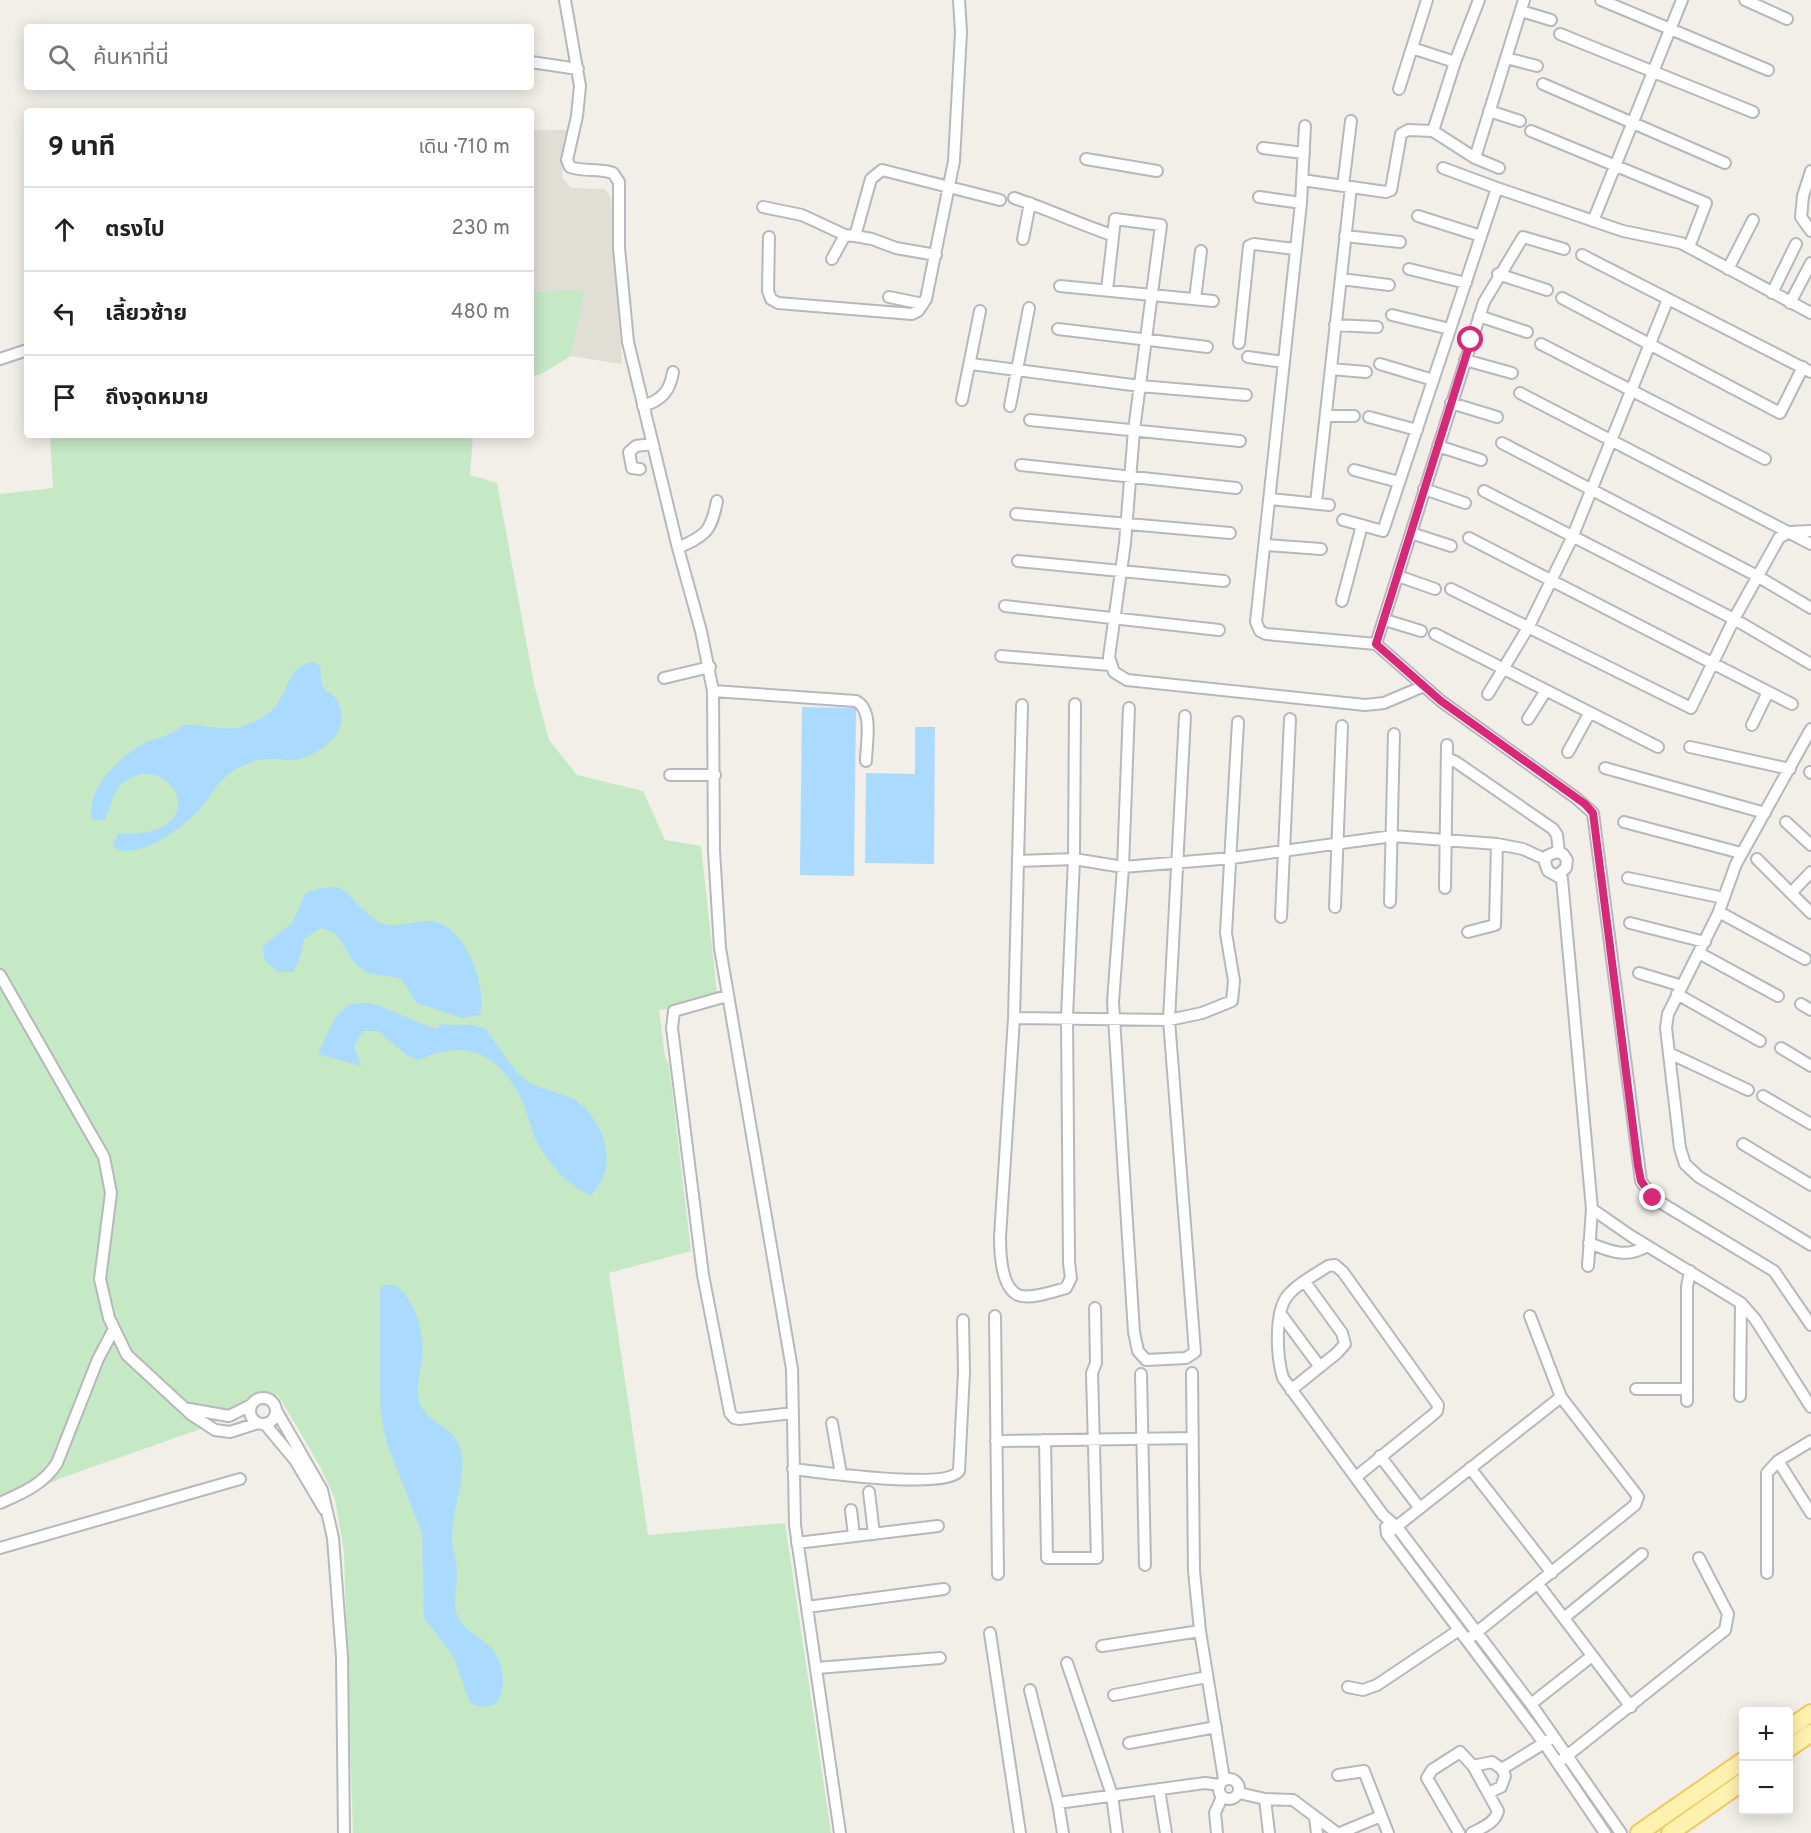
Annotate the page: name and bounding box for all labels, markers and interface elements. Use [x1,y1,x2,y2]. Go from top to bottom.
search box [24,24,534,90]
icon: search [45,41,78,74]
text: ค้นหาที่นี่ [93,45,169,72]
text: 9 นาที [48,132,115,165]
text: เดิน · 710 m [418,135,510,161]
icon: ahead [48,213,81,246]
text: 230 m [451,216,510,242]
text: ตรงไป [105,217,165,244]
icon: left [48,297,81,330]
text: 480 m [451,300,510,326]
text: เลี้ยวซ้าย [105,301,187,328]
route start [1457,326,1483,352]
icon: arrive [48,381,81,414]
text: ถึงจุดหมาย [105,385,209,412]
route end [1639,1184,1665,1210]
map controls [1739,1707,1793,1815]
button: + [1739,1707,1793,1761]
button: − [1739,1761,1793,1815]

